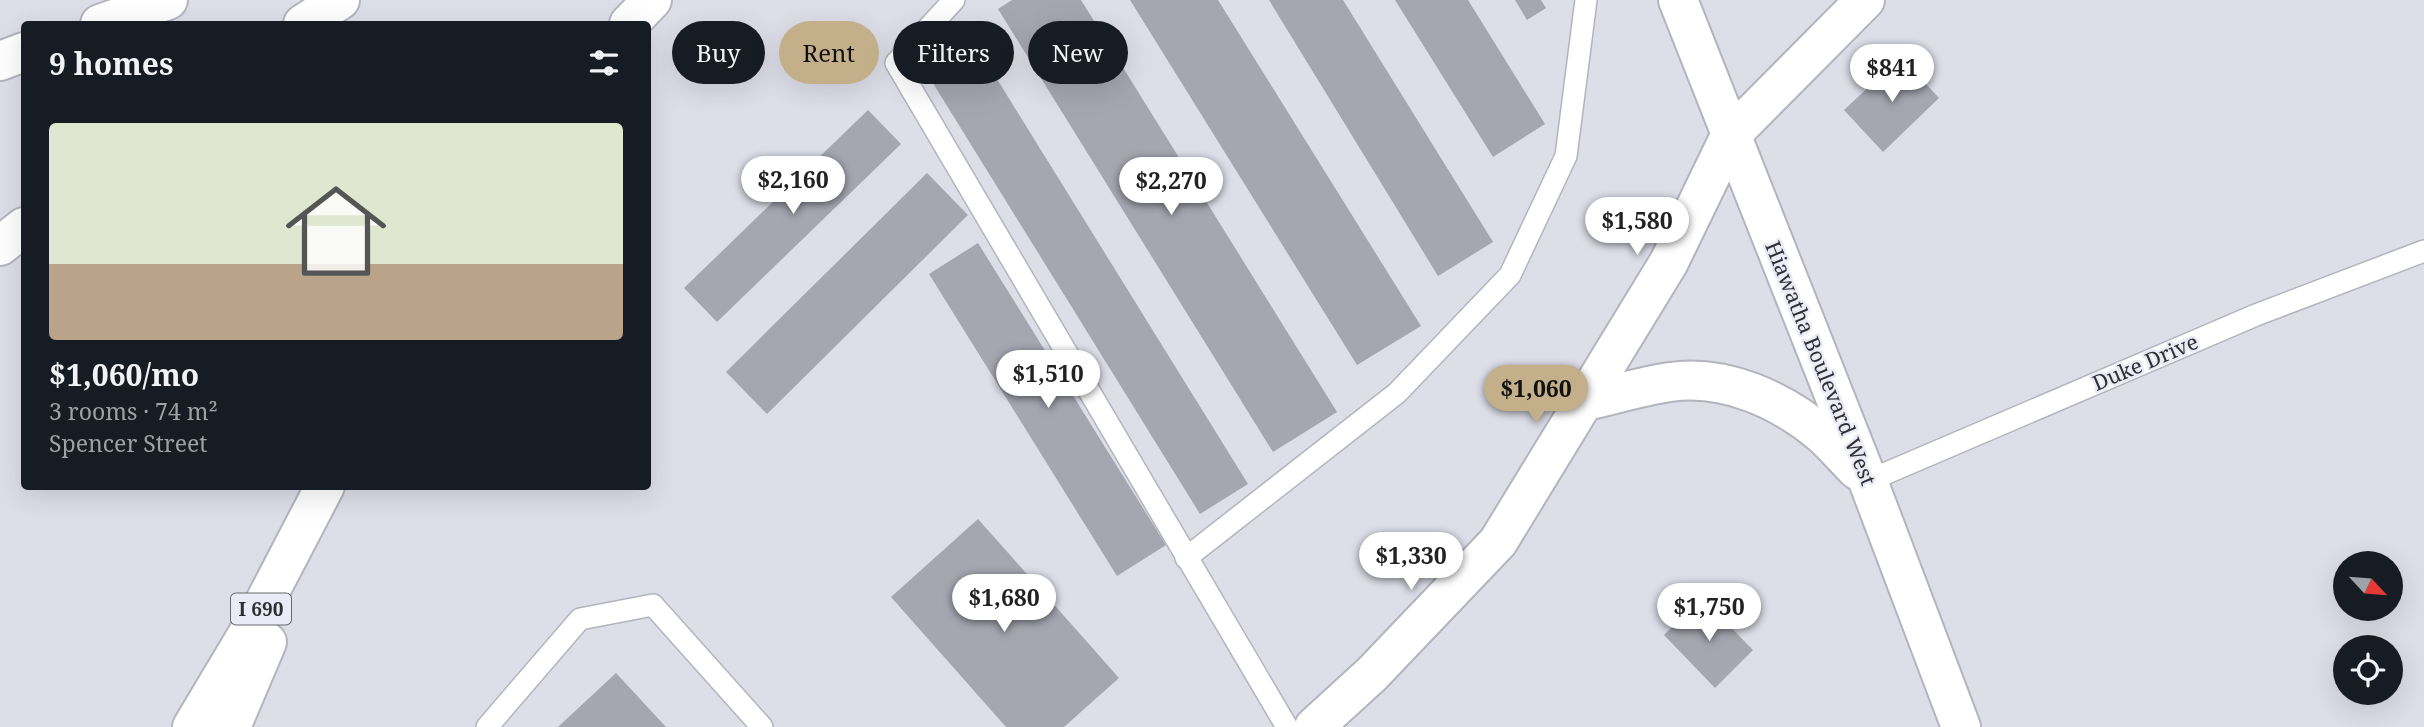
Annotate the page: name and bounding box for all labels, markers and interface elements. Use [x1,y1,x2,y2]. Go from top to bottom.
chip: Buy [672,21,765,84]
chip: Rent [779,21,879,84]
chip: Filters [893,21,1014,84]
chip: New [1028,21,1128,84]
text: 9 homes [49,43,173,84]
icon: filters [585,44,623,82]
pin: $841 [1851,44,1933,104]
text: $841 [1866,51,1918,83]
pin: $2,160 [736,156,850,216]
pin: $2,270 [1114,158,1228,217]
text: $2,160 [757,163,829,195]
text: $2,270 [1135,164,1207,196]
icon: home [273,168,399,294]
pin: $1,580 [1580,198,1694,257]
text: $1,580 [1601,204,1673,236]
street label: Hiawatha Boulevard West [1759,237,1883,489]
street label: Duke Drive [2088,327,2202,397]
pin: $1,510 [991,350,1105,410]
text: $1,060/mo [49,354,199,395]
text: $1,510 [1012,357,1084,389]
pin: $1,060 [1479,366,1593,425]
text: $1,060 [1500,372,1572,404]
text: 3 rooms · 74 m² [49,395,218,427]
text: Spencer Street [49,427,207,459]
pin: $1,330 [1354,532,1468,592]
text: $1,330 [1375,539,1447,571]
north arrow [2333,551,2403,621]
map controls [2333,551,2403,705]
pin: $1,680 [947,574,1061,634]
text: $1,680 [968,581,1040,613]
pin: $1,750 [1652,584,1766,643]
text: $1,750 [1673,590,1745,622]
road number: I 690 [231,594,291,624]
button: locate [2333,635,2403,705]

